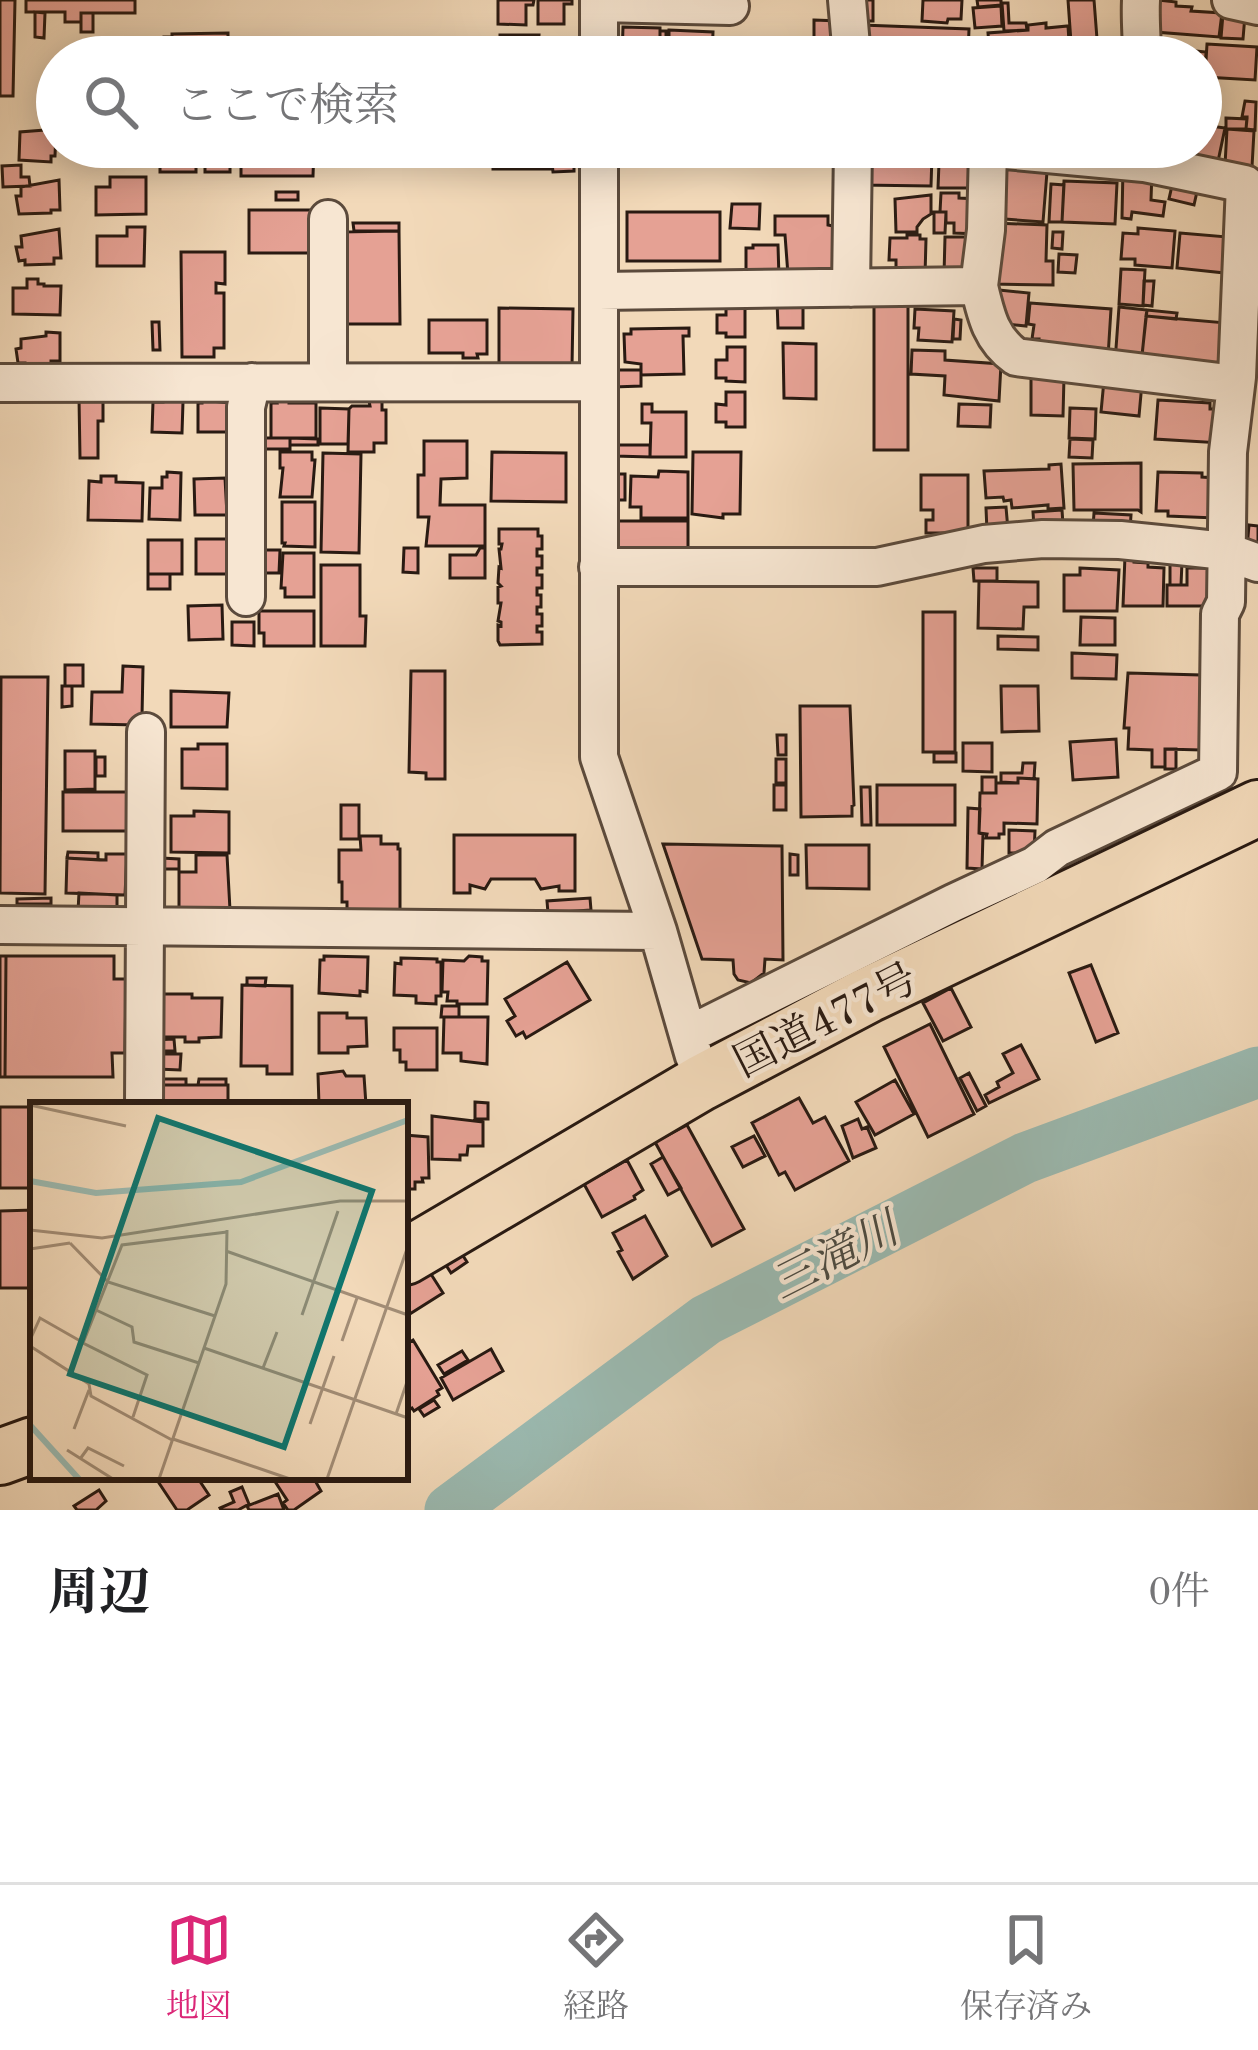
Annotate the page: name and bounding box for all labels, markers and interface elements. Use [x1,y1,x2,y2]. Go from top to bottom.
search box [36,36,1222,168]
icon: search [78,69,144,135]
text: ここで検索 [174,86,399,131]
street label: 国道477号 [727,955,925,1086]
inset map [30,1102,408,1480]
water label: 三滝川 [764,1202,911,1310]
text: 周辺 [48,1570,150,1621]
text: 0件 [1148,1574,1210,1613]
tab: 地図 [166,1907,232,2029]
tab: 経路 [563,1907,629,2029]
tab: 保存済み [960,1907,1092,2029]

